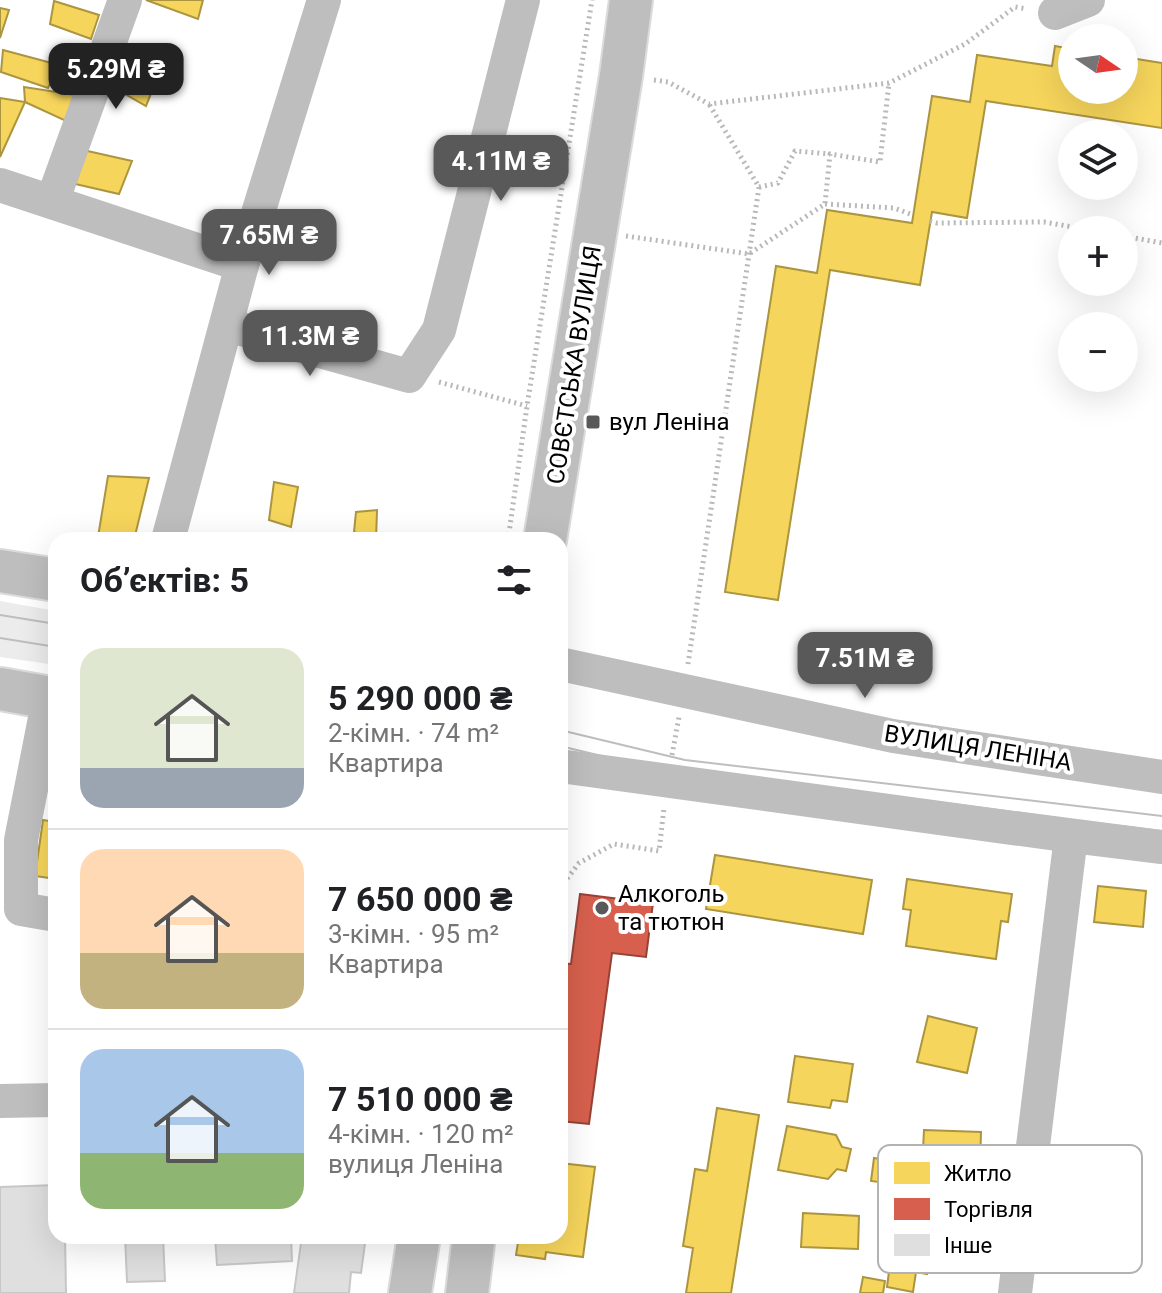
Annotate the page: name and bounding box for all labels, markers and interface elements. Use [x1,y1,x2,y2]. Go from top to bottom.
north arrow [1058,24,1138,104]
map controls [1058,24,1138,392]
pin: 5.29M ₴ [42,43,190,111]
text: 5.29M ₴ [67,54,165,84]
button: layers [1058,120,1138,200]
pin: 4.11M ₴ [427,135,575,203]
text: 4.11M ₴ [452,146,550,176]
pin: 7.65M ₴ [195,209,343,277]
button: + [1058,216,1138,296]
text: 7.65M ₴ [220,220,318,250]
street label: СОВЄТСЬКА ВУЛИЦЯ [541,244,607,486]
pin: 11.3M ₴ [236,310,384,378]
button: − [1058,312,1138,392]
text: 11.3M ₴ [261,321,359,351]
place label: вул Леніна [609,408,730,436]
marker: вул Леніна [584,413,602,431]
icon: filters [492,558,536,602]
text: Об’єктів: 5 [80,560,249,600]
pin: 7.51M ₴ [791,632,939,700]
text: 7.51M ₴ [816,643,914,673]
text: 5 290 000 ₴ [328,678,513,718]
icon: home [144,680,240,776]
text: 2-кімн. · 74 m² [328,718,499,748]
street label: ВУЛИЦЯ ЛЕНІНА [882,719,1074,777]
text: Квартира [328,748,444,778]
text: 7 650 000 ₴ [328,879,513,919]
place label: Алкоголь та тютюн [618,880,724,936]
icon: home [144,881,240,977]
marker: Алкоголь та тютюн [593,899,611,917]
text: 3-кімн. · 95 m² [328,919,499,949]
text: Квартира [328,949,444,979]
text: 7 510 000 ₴ [328,1079,513,1119]
icon: home [144,1081,240,1177]
text: 4-кімн. · 120 m² [328,1119,514,1149]
legend [878,1145,1142,1273]
text: вулиця Леніна [328,1149,503,1179]
text: Житло [944,1161,1012,1186]
text: Торгівля [944,1197,1033,1222]
text: Інше [944,1233,992,1258]

